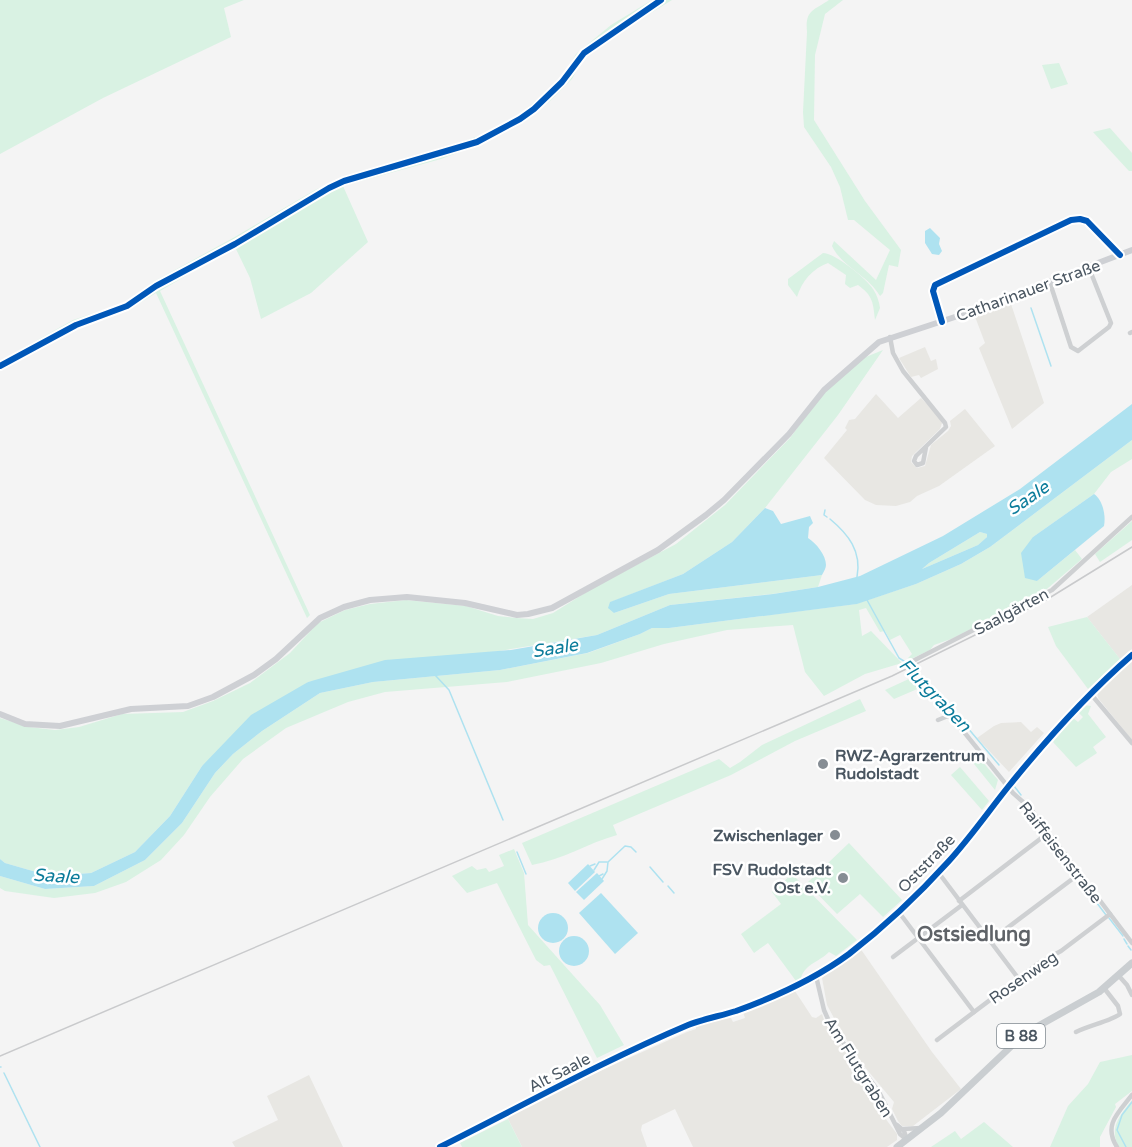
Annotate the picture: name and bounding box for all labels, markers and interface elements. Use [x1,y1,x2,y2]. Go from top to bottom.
street label: Catharinauer Straße [953,256,1103,326]
water label: Saale [1003,476,1054,520]
street label: Saalgärten [971,584,1052,640]
water label: Saale [531,633,580,662]
water label: Flutgraben [894,654,976,737]
place label: RWZ-Agrarzentrum Rudolstadt [835,746,985,784]
marker: RWZ-Agrarzentrum Rudolstadt [816,757,830,771]
street label: Raiffeisenstraße [1014,798,1106,907]
place label: Zwischenlager [713,826,824,846]
marker: Zwischenlager [828,828,842,842]
street label: Oststraße [894,830,960,897]
place label: FSV Rudolstadt Ost e.V. [712,860,832,898]
water label: Saale [32,864,80,888]
marker: FSV Rudolstadt Ost e.V. [836,871,850,885]
district label: Ostsiedlung [917,923,1031,947]
street label: Rosenweg [985,947,1062,1009]
street label: Am Flutgraben [819,1014,897,1121]
road number: B 88 [997,1024,1045,1048]
street label: Alt Saale [525,1049,594,1097]

